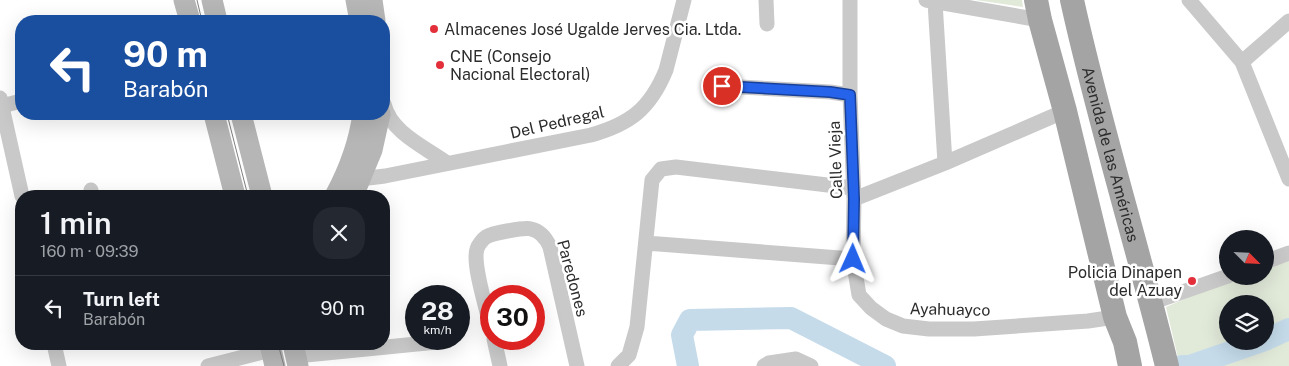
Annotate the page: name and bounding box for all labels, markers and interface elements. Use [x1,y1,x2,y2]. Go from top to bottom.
place label: Almacenes José Ugalde Jerves Cia. Ltda. [444,20,741,39]
marker: Almacenes José Ugalde Jerves Cia. Ltda. [428,23,440,35]
text: 90 m [123,34,208,75]
icon: left [40,35,105,100]
place label: CNE (Consejo Nacional Electoral) [450,47,590,84]
marker: CNE (Consejo Nacional Electoral) [434,59,446,71]
pin [701,65,743,107]
street label: Avenida de las Américas [1078,65,1143,244]
icon: arrive [708,72,736,100]
text: Barabón [123,76,209,102]
street label: Del Pedregal [508,102,606,143]
street label: Calle Vieja [825,121,846,199]
text: 1 min [40,205,111,241]
button: close [313,207,365,259]
north arrow [1219,230,1274,285]
map controls [1219,230,1274,350]
position arrow [826,232,878,284]
street label: Paredones [553,238,592,319]
text: 160 m · 09:39 [40,242,138,261]
place label: Policia Dinapen del Azuay [1068,263,1182,300]
marker: Policia Dinapen del Azuay [1186,275,1198,287]
speed limit sign: 30 [480,285,545,350]
text: Turn left [83,288,160,310]
icon: left [40,294,68,322]
button: layers [1219,295,1274,350]
text: 28 [421,296,454,326]
text: 90 m [321,297,365,319]
street label: Ayahuayco [909,299,991,320]
text: Barabón [83,310,145,329]
text: km/h [423,323,452,337]

